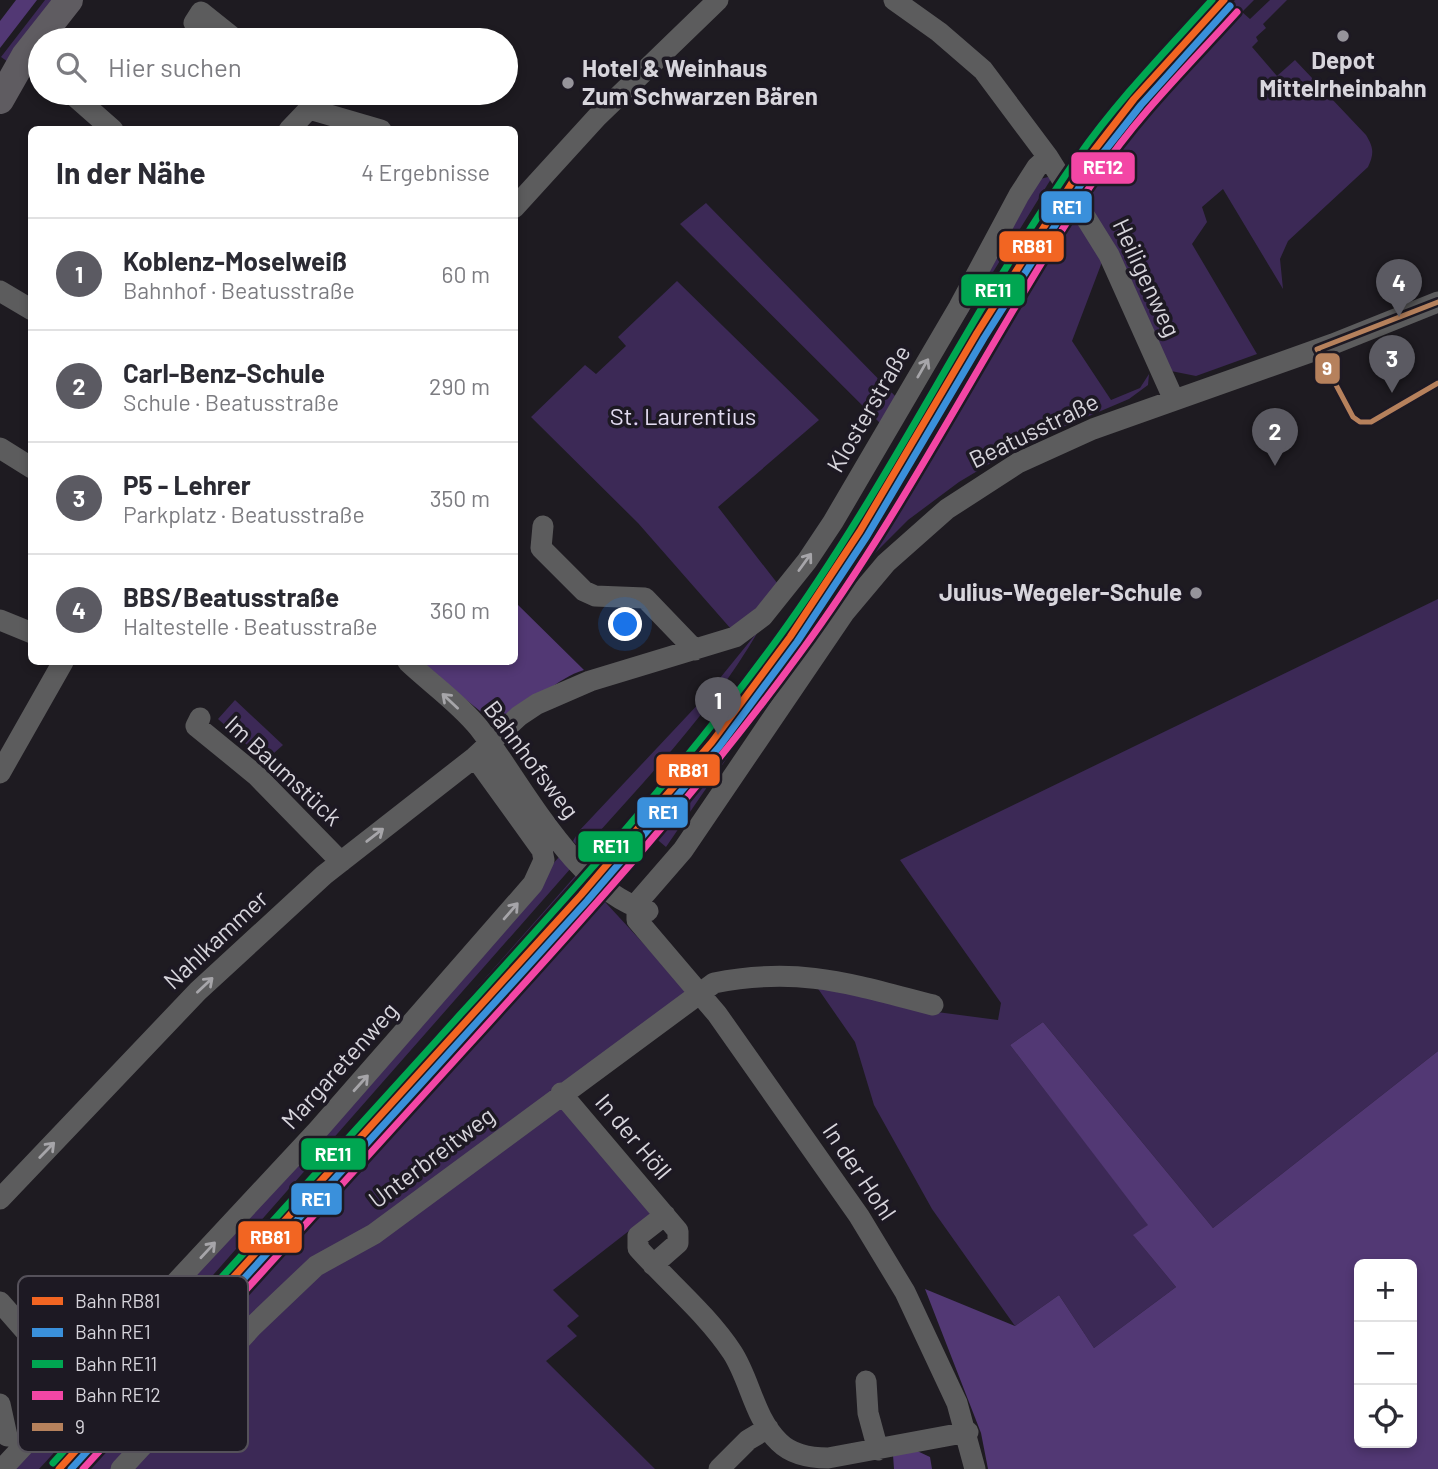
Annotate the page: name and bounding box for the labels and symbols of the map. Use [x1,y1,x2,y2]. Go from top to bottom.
marker: Depot Mittelrheinbahn [1335,28,1351,44]
place label: Depot Mittelrheinbahn [1259,45,1427,102]
place label: Hotel & Weinhaus Zum Schwarzen Bären [582,53,818,110]
marker: Hotel & Weinhaus Zum Schwarzen Bären [560,75,576,91]
line badge: RE12 [1070,151,1136,185]
text: RE12 [1083,155,1123,178]
line badge: RE1 [1040,190,1093,224]
text: RE1 [1052,195,1082,218]
street label: Heiligenweg [1107,214,1187,341]
line badge: RB81 [998,230,1065,263]
text: RB81 [1012,234,1052,257]
pin: 4 [1376,259,1422,317]
line badge: RE11 [960,273,1026,307]
text: RE11 [975,278,1011,301]
pin: 3 [1369,335,1415,393]
street label: Klosterstraße [820,340,916,477]
line badge: 9 [1314,352,1341,385]
text: 9 [1322,356,1332,379]
one-way arrow [916,358,930,378]
street label: Beatusstraße [964,386,1103,473]
park label: St. Laurentius [610,401,756,430]
pin: 2 [1252,408,1298,466]
one-way arrow [798,553,813,572]
place label: Julius-Wegeler-Schule [939,577,1182,606]
marker: Julius-Wegeler-Schule [1188,585,1204,601]
your location [608,607,642,641]
pin: 1 [695,677,741,735]
one-way arrow [441,693,459,709]
street label: Bahnhofsweg [478,694,586,824]
street label: Im Baumstück [220,709,348,831]
line badge: RB81 [655,753,721,787]
text: RB81 [668,758,708,781]
line badge: RE1 [636,796,689,829]
text: RE1 [648,800,678,823]
one-way arrow [366,828,384,843]
line badge: RE11 [577,830,644,863]
text: RE11 [593,834,629,857]
street label: Nahlkammer [157,883,273,995]
one-way arrow [503,903,519,921]
one-way arrow [196,977,213,994]
street label: Margaretenweg [274,996,403,1134]
one-way arrow [353,1075,370,1092]
street label: In der Höll [590,1087,678,1185]
street label: Unterbreitweg [362,1100,500,1214]
street label: In der Hohl [817,1117,903,1225]
line badge: RE11 [300,1137,367,1171]
one-way arrow [39,1141,56,1158]
text: RE11 [315,1142,351,1165]
line badge: RE1 [290,1182,343,1216]
text: RE1 [301,1187,331,1210]
line badge: RB81 [237,1220,303,1254]
text: RB81 [250,1225,290,1248]
one-way arrow [199,1242,216,1259]
legend [18,1276,248,1452]
text: Bahn RB81 [75,1289,160,1312]
text: Bahn RE1 [75,1320,151,1343]
text: Bahn RE11 [75,1352,157,1375]
text: Bahn RE12 [75,1383,161,1406]
text: 9 [75,1415,85,1438]

